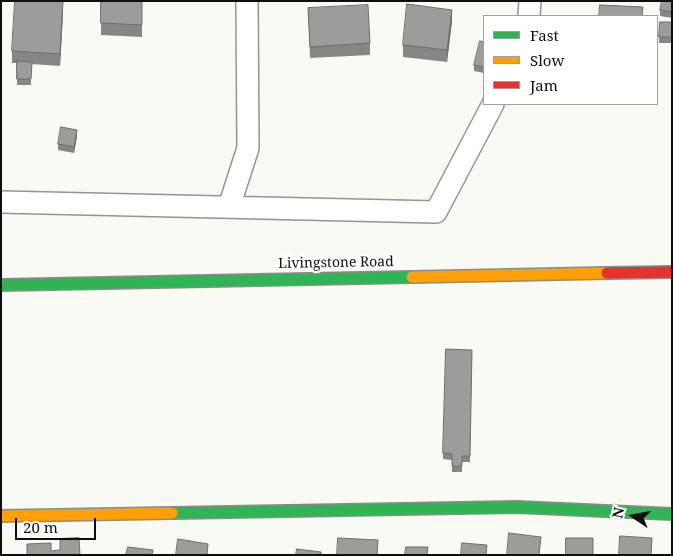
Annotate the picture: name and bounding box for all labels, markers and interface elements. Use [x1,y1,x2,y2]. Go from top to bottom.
legend [483,15,658,105]
text: Fast [530,25,559,45]
text: Slow [530,50,564,70]
text: Jam [530,75,558,95]
street label: Livingstone Road [278,254,394,272]
north arrow [608,491,658,541]
text: N [607,505,628,520]
scale bar [18,508,99,540]
text: 20 m [23,517,58,537]

